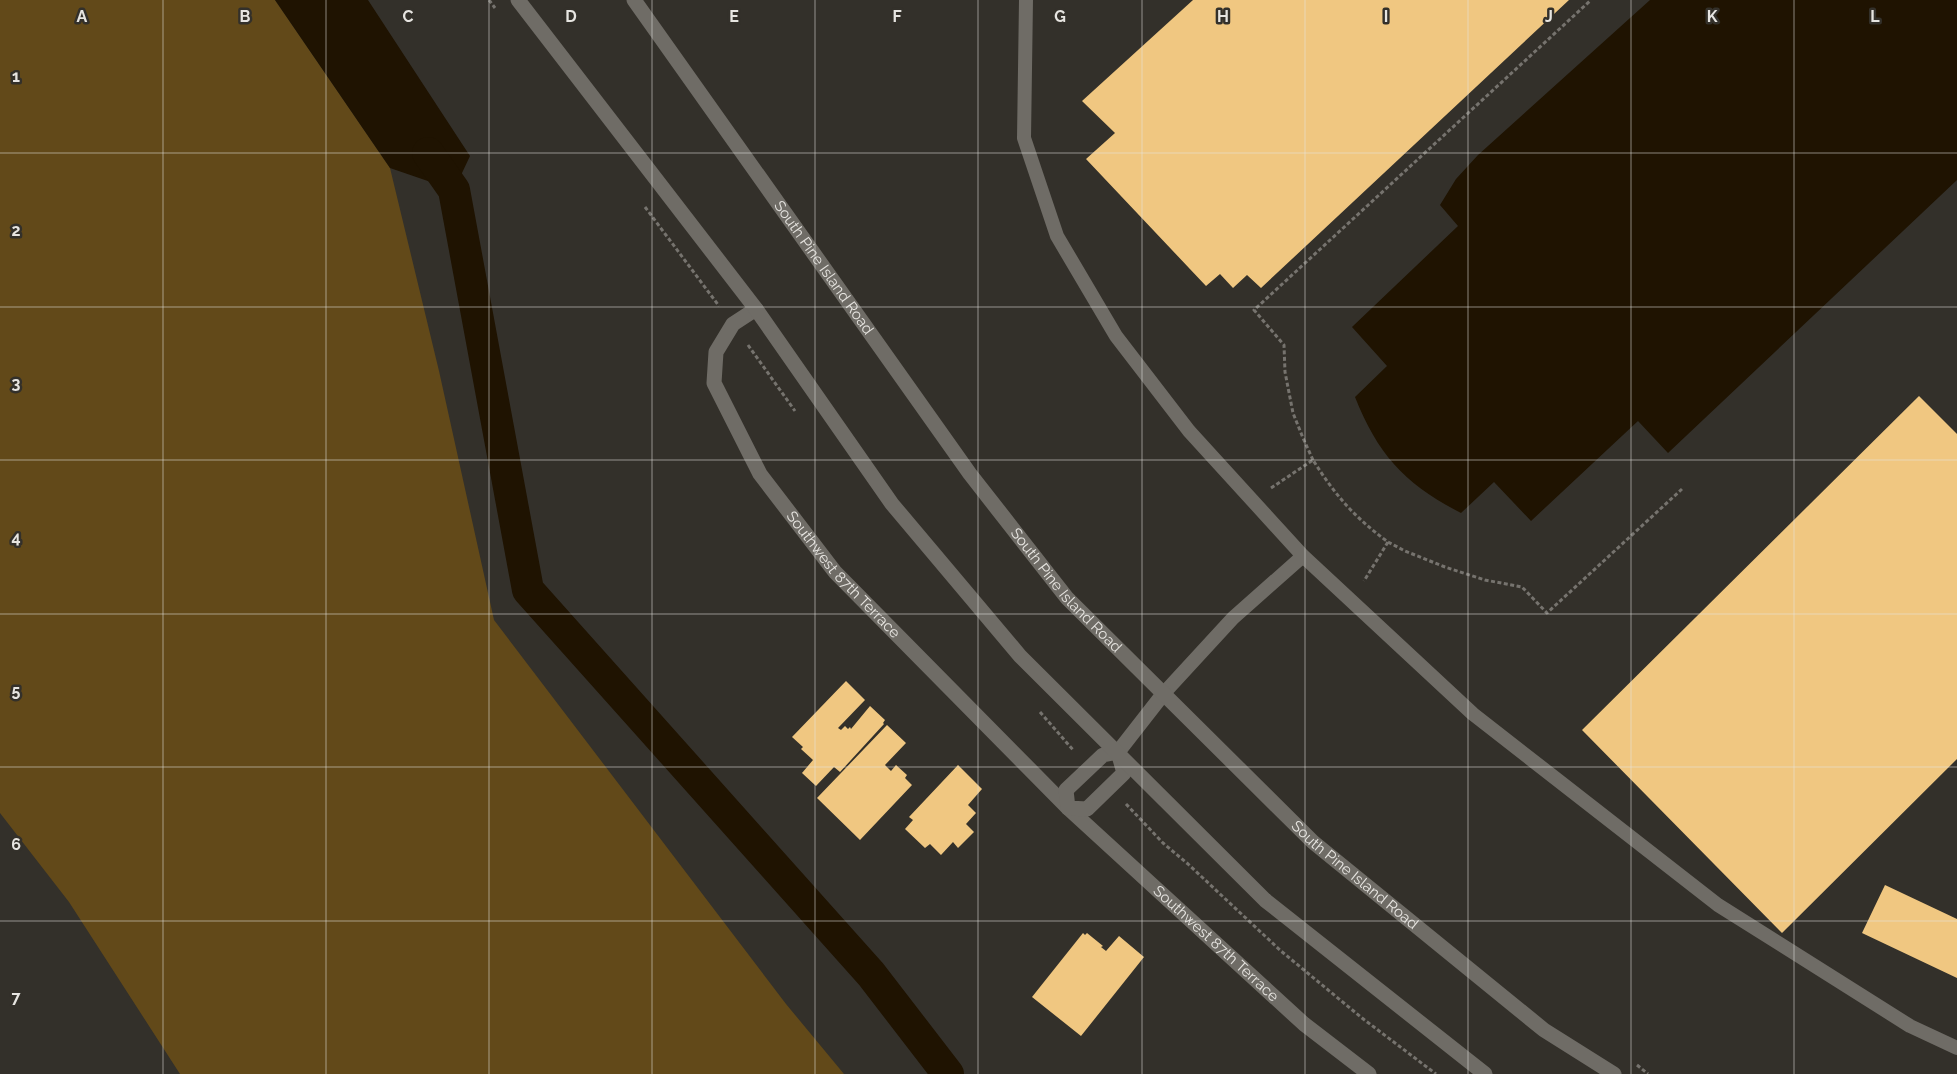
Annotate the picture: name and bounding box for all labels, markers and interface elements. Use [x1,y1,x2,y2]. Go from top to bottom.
text: A [77,7,88,26]
text: B [240,7,251,26]
text: C [403,7,414,26]
text: D [565,7,577,26]
text: E [729,7,739,26]
text: F [892,7,902,26]
text: G [1054,7,1066,26]
text: H [1217,7,1229,26]
text: I [1384,7,1388,26]
text: J [1545,7,1553,26]
text: K [1707,7,1718,26]
text: L [1870,7,1880,26]
text: 1 [12,67,20,86]
street label: South Pine Island Road [770,197,877,338]
text: 2 [11,221,21,240]
text: 3 [12,374,21,393]
street label: Southwest 87th Terrace [783,507,904,642]
street label: South Pine Island Road [1007,524,1125,656]
text: 4 [11,528,21,547]
text: 5 [12,681,21,700]
street label: South Pine Island Road [1288,817,1422,933]
text: 6 [11,835,21,854]
street label: Southwest 87th Terrace [1150,882,1283,1005]
text: 7 [12,988,21,1007]

